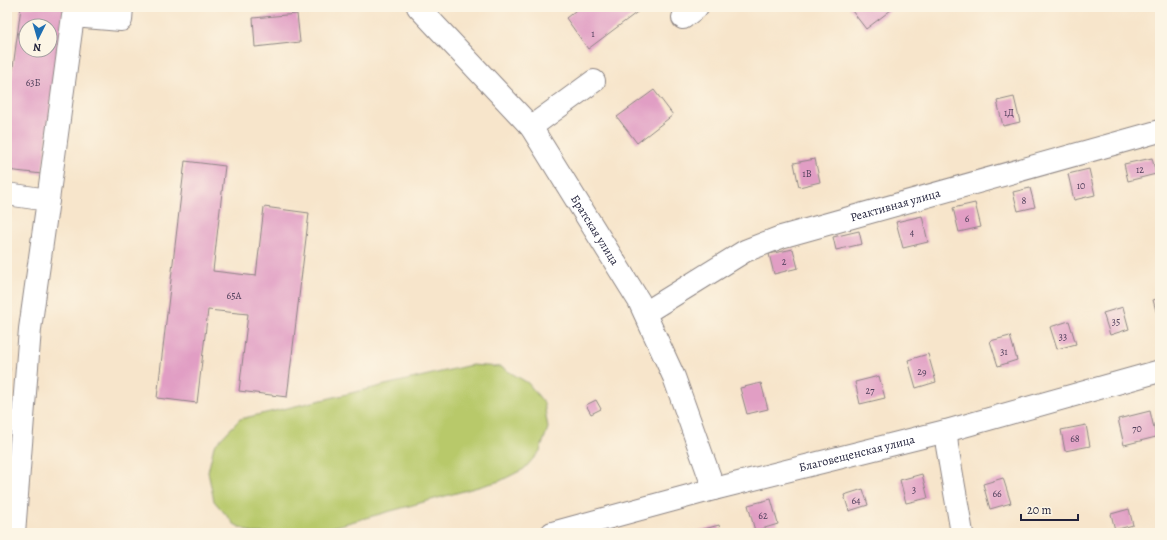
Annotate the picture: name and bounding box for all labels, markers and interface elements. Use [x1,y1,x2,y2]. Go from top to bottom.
north arrow [18,18,58,58]
house number: 1 [591,27,595,40]
text: N [33,40,42,55]
house number: 63Б [26,76,40,89]
house number: 1Д [1004,106,1014,119]
house number: 12 [1136,163,1144,176]
house number: 1В [802,167,812,180]
house number: 10 [1077,179,1085,192]
street label: Реактивная улица [848,185,943,225]
street label: Братская улица [567,192,623,269]
house number: 8 [1022,194,1027,207]
house number: 6 [965,212,970,225]
house number: 4 [910,226,915,239]
house number: 2 [782,255,787,268]
house number: 65А [227,289,242,302]
house number: 35 [1112,315,1120,328]
house number: 33 [1059,330,1067,343]
house number: 31 [1000,345,1008,358]
house number: 29 [917,365,927,378]
house number: 27 [866,384,875,397]
house number: 70 [1132,422,1142,435]
street label: Благовещенская улица [797,431,917,475]
house number: 68 [1070,432,1080,445]
house number: 3 [912,483,916,496]
house number: 66 [992,487,1002,500]
house number: 64 [851,494,861,507]
scale bar [1021,496,1078,522]
text: 20 m [1027,502,1051,518]
house number: 62 [758,509,768,522]

